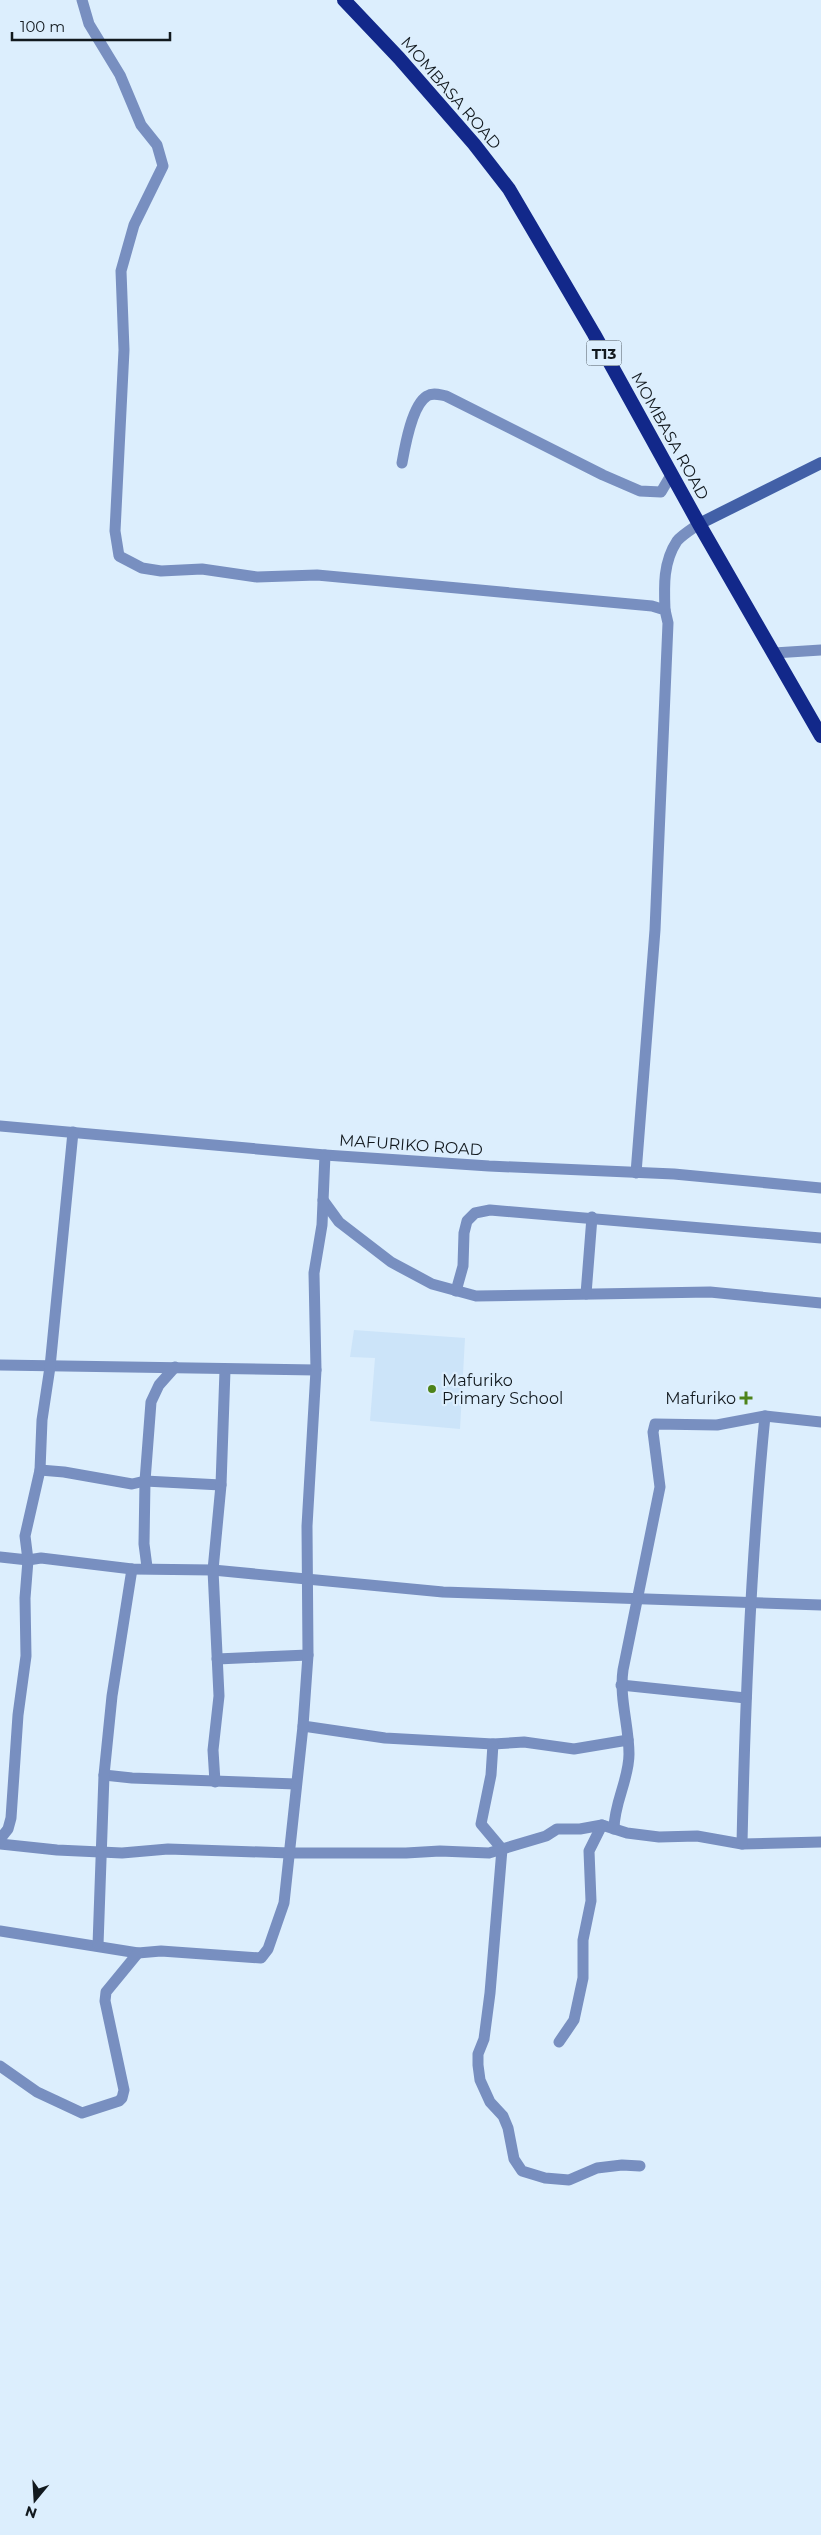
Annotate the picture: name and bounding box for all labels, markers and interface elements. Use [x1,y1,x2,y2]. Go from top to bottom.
scale bar [12,10,170,42]
text: 100 m [20,17,65,36]
street label: MOMBASA ROAD [397,33,505,153]
road number: T13 [586,340,622,366]
street label: MOMBASA ROAD [627,369,713,503]
street label: MAFURIKO ROAD [339,1131,483,1159]
place label: Mafuriko Primary School [442,1371,563,1408]
marker: Mafuriko Primary School [426,1383,438,1395]
place label: Mafuriko [665,1389,736,1408]
marker: Mafuriko [740,1392,752,1404]
north arrow [10,2475,60,2525]
text: N [23,2502,39,2523]

